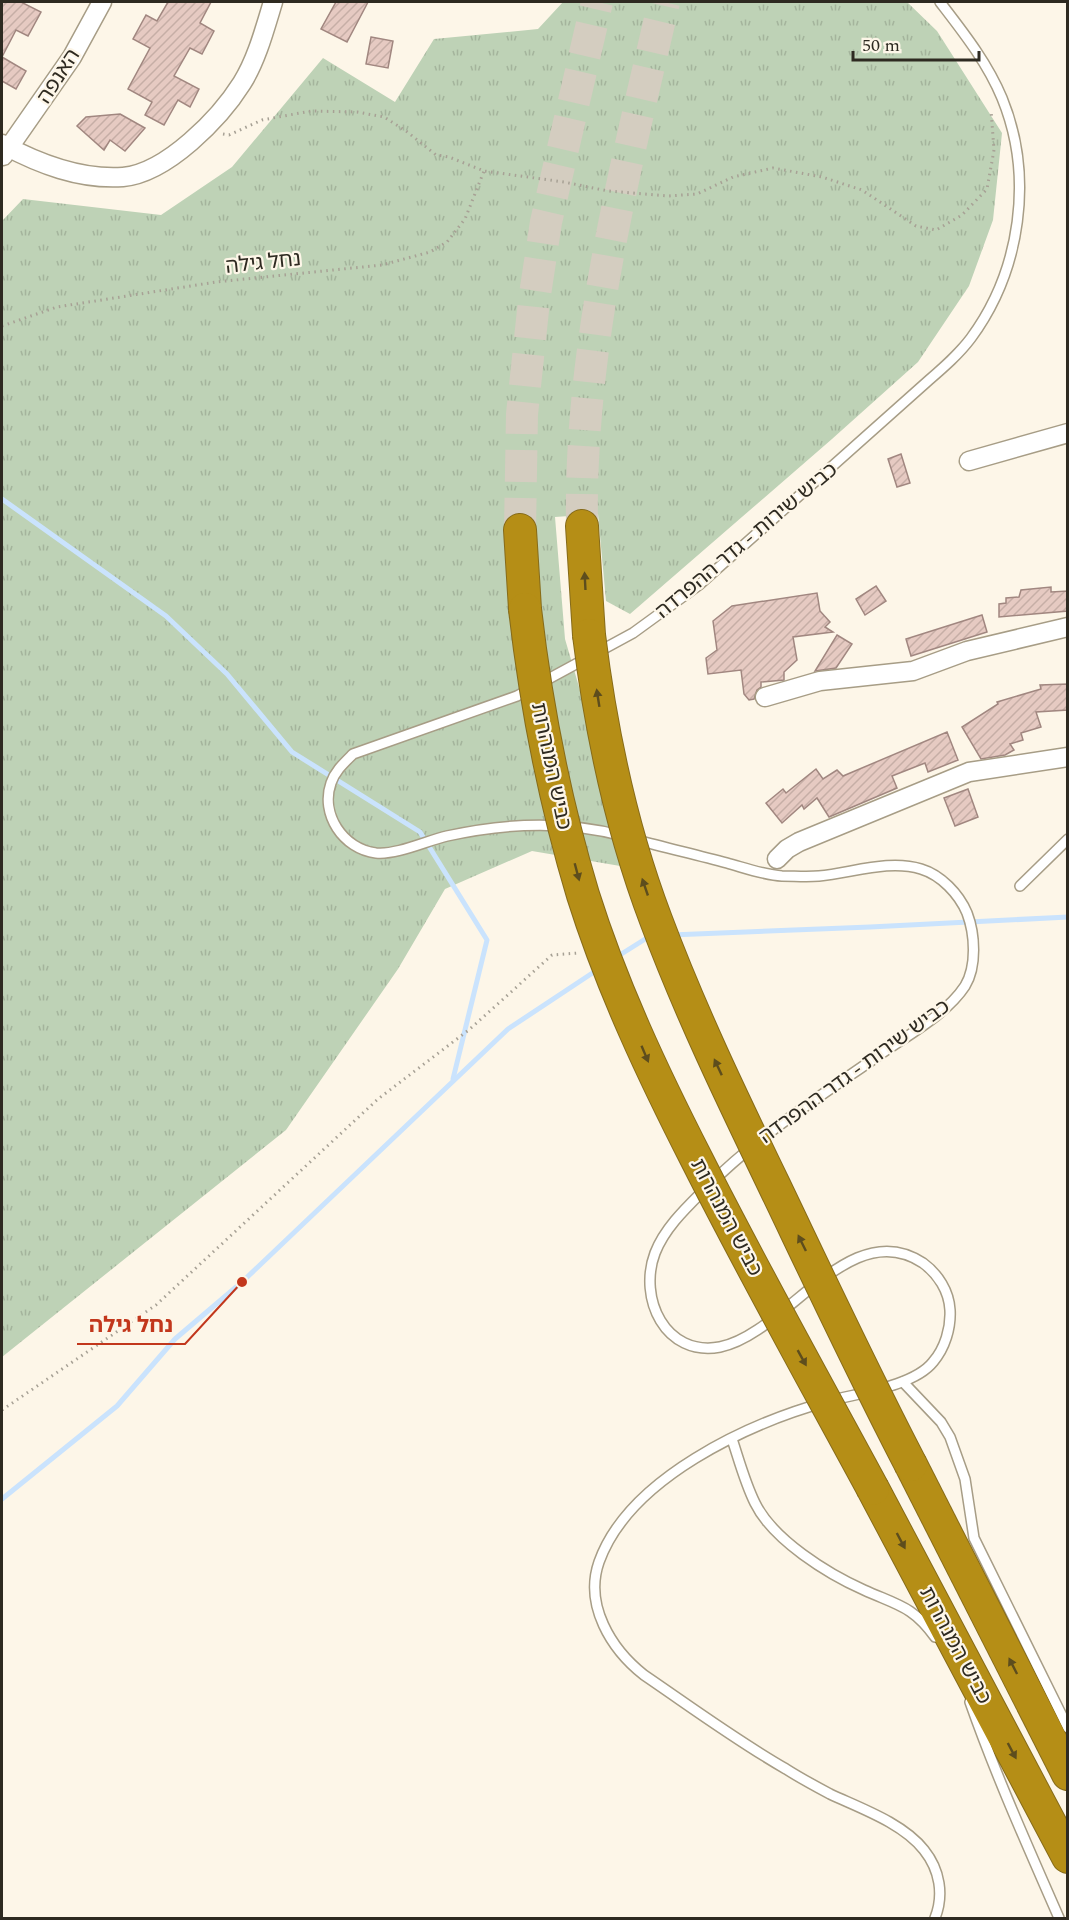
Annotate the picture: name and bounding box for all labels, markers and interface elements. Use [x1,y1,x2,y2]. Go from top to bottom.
scale bar [853,24,979,62]
text: 50 m [862,32,900,59]
street label: האנפה [29,43,89,110]
street label: נחל גילה [224,243,302,283]
street label: כביש שירות - גדר ההפרדה [648,455,845,627]
one-way arrow [580,571,589,590]
one-way arrow [593,688,602,707]
street label: כביש המנהרות [522,700,580,833]
one-way arrow [573,863,582,881]
one-way arrow [639,878,649,896]
street label: כביש שירות - גדר ההפרדה [752,991,957,1152]
one-way arrow [640,1046,650,1064]
one-way arrow [714,1059,723,1076]
street label: כביש המנהרות [682,1153,771,1282]
one-way arrow [797,1235,806,1252]
callout: נחל גילה [77,1304,185,1344]
text: נחל גילה [89,1309,173,1342]
one-way arrow [797,1350,807,1367]
one-way arrow [896,1533,906,1550]
street label: כביש המנהרות [911,1581,1000,1710]
one-way arrow [1008,1657,1017,1674]
one-way arrow [1007,1742,1016,1759]

